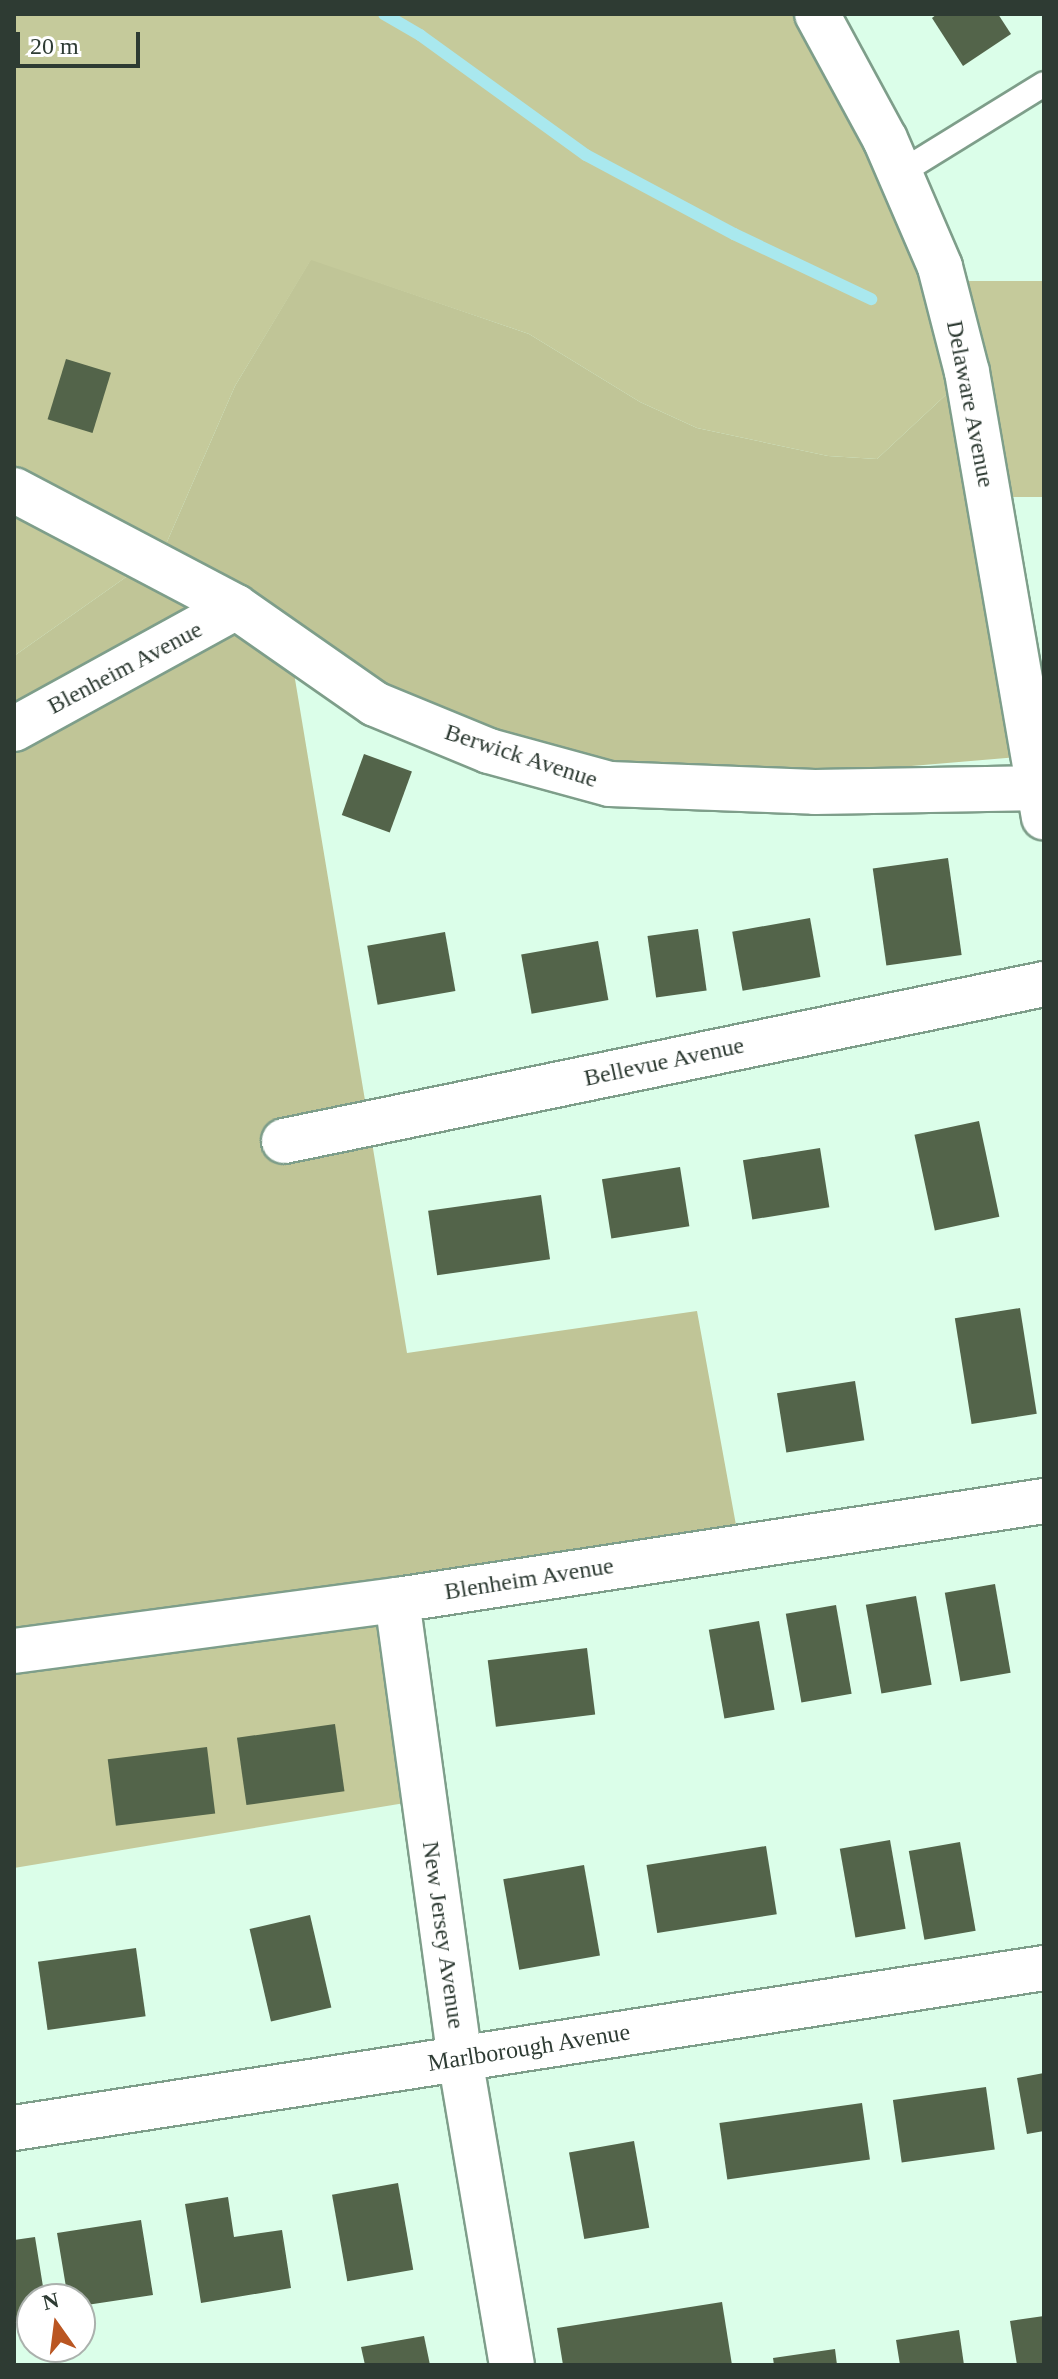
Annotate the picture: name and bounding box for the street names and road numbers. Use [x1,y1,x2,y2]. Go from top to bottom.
street label: Delaware Avenue [940,317,1000,491]
street label: Blenheim Avenue [42,615,208,721]
street label: Berwick Avenue [440,718,602,794]
street label: Bellevue Avenue [581,1031,747,1093]
street label: Blenheim Avenue [442,1551,616,1607]
street label: New Jersey Avenue [416,1839,470,2031]
street label: Marlborough Avenue [425,2018,633,2078]

